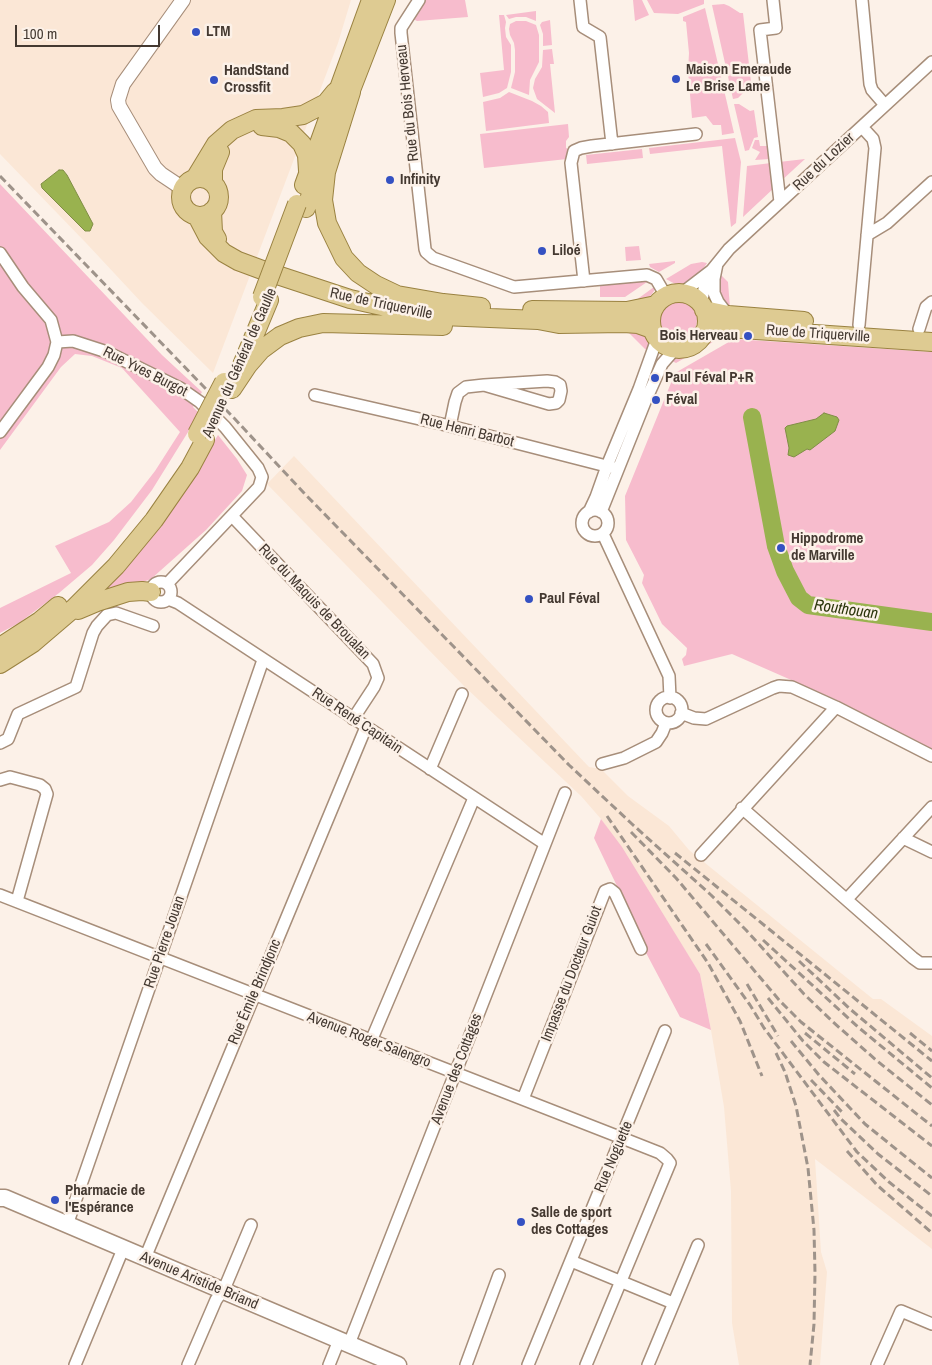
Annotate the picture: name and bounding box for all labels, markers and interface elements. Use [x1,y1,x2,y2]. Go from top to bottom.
scale bar [18,15,162,47]
text: 100 m [23,23,57,44]
place label: LTM [206,23,230,41]
marker: LTM [190,26,202,38]
street label: Rue du Bois Herveau [393,44,423,162]
place label: Maison Emeraude Le Brise Lame [686,61,791,96]
place label: HandStand Crossfit [224,62,289,97]
marker: Maison Emeraude Le Brise Lame [670,73,682,85]
marker: HandStand Crossfit [208,74,220,86]
street label: Rue du Lozier [790,129,858,195]
place label: Infinity [400,171,440,189]
marker: Infinity [384,174,396,186]
place label: Liloé [552,242,581,260]
marker: Liloé [536,245,548,257]
street label: Rue de Triquerville [328,284,434,324]
street label: Avenue du Général de Gaulle [199,285,281,441]
street label: Rue de Triquerville [765,321,871,347]
place label: Bois Herveau [659,327,738,345]
marker: Bois Herveau [742,330,754,342]
street label: Rue Yves Burgot [100,343,190,401]
place label: Paul Féval P+R [665,369,754,387]
marker: Paul Féval P+R [649,372,661,384]
place label: Féval [666,391,697,409]
marker: Féval [650,394,662,406]
street label: Rue Henri Barbot [418,411,516,451]
place label: Hippodrome de Marville [791,530,863,565]
street label: Rue du Maquis de Broualan [254,541,374,663]
marker: Hippodrome de Marville [775,542,787,554]
place label: Paul Féval [539,590,600,608]
marker: Paul Féval [523,593,535,605]
water label: Routhouan [813,596,879,624]
street label: Rue René Capitain [308,684,406,758]
street label: Rue Pierre Jouan [141,893,189,991]
street label: Impasse du Docteur Guiot [538,904,606,1044]
street label: Rue Émile Brindjonc [225,937,285,1047]
street label: Avenue Roger Salengro [305,1008,433,1072]
street label: Avenue des Cottages [428,1011,486,1127]
street label: Rue Noguette [591,1119,637,1195]
place label: Pharmacie de l'Espérance [65,1182,145,1217]
marker: Pharmacie de l'Espérance [49,1194,61,1206]
place label: Salle de sport des Cottages [531,1204,612,1239]
marker: Salle de sport des Cottages [515,1216,527,1228]
street label: Avenue Aristide Briand [137,1248,261,1314]

